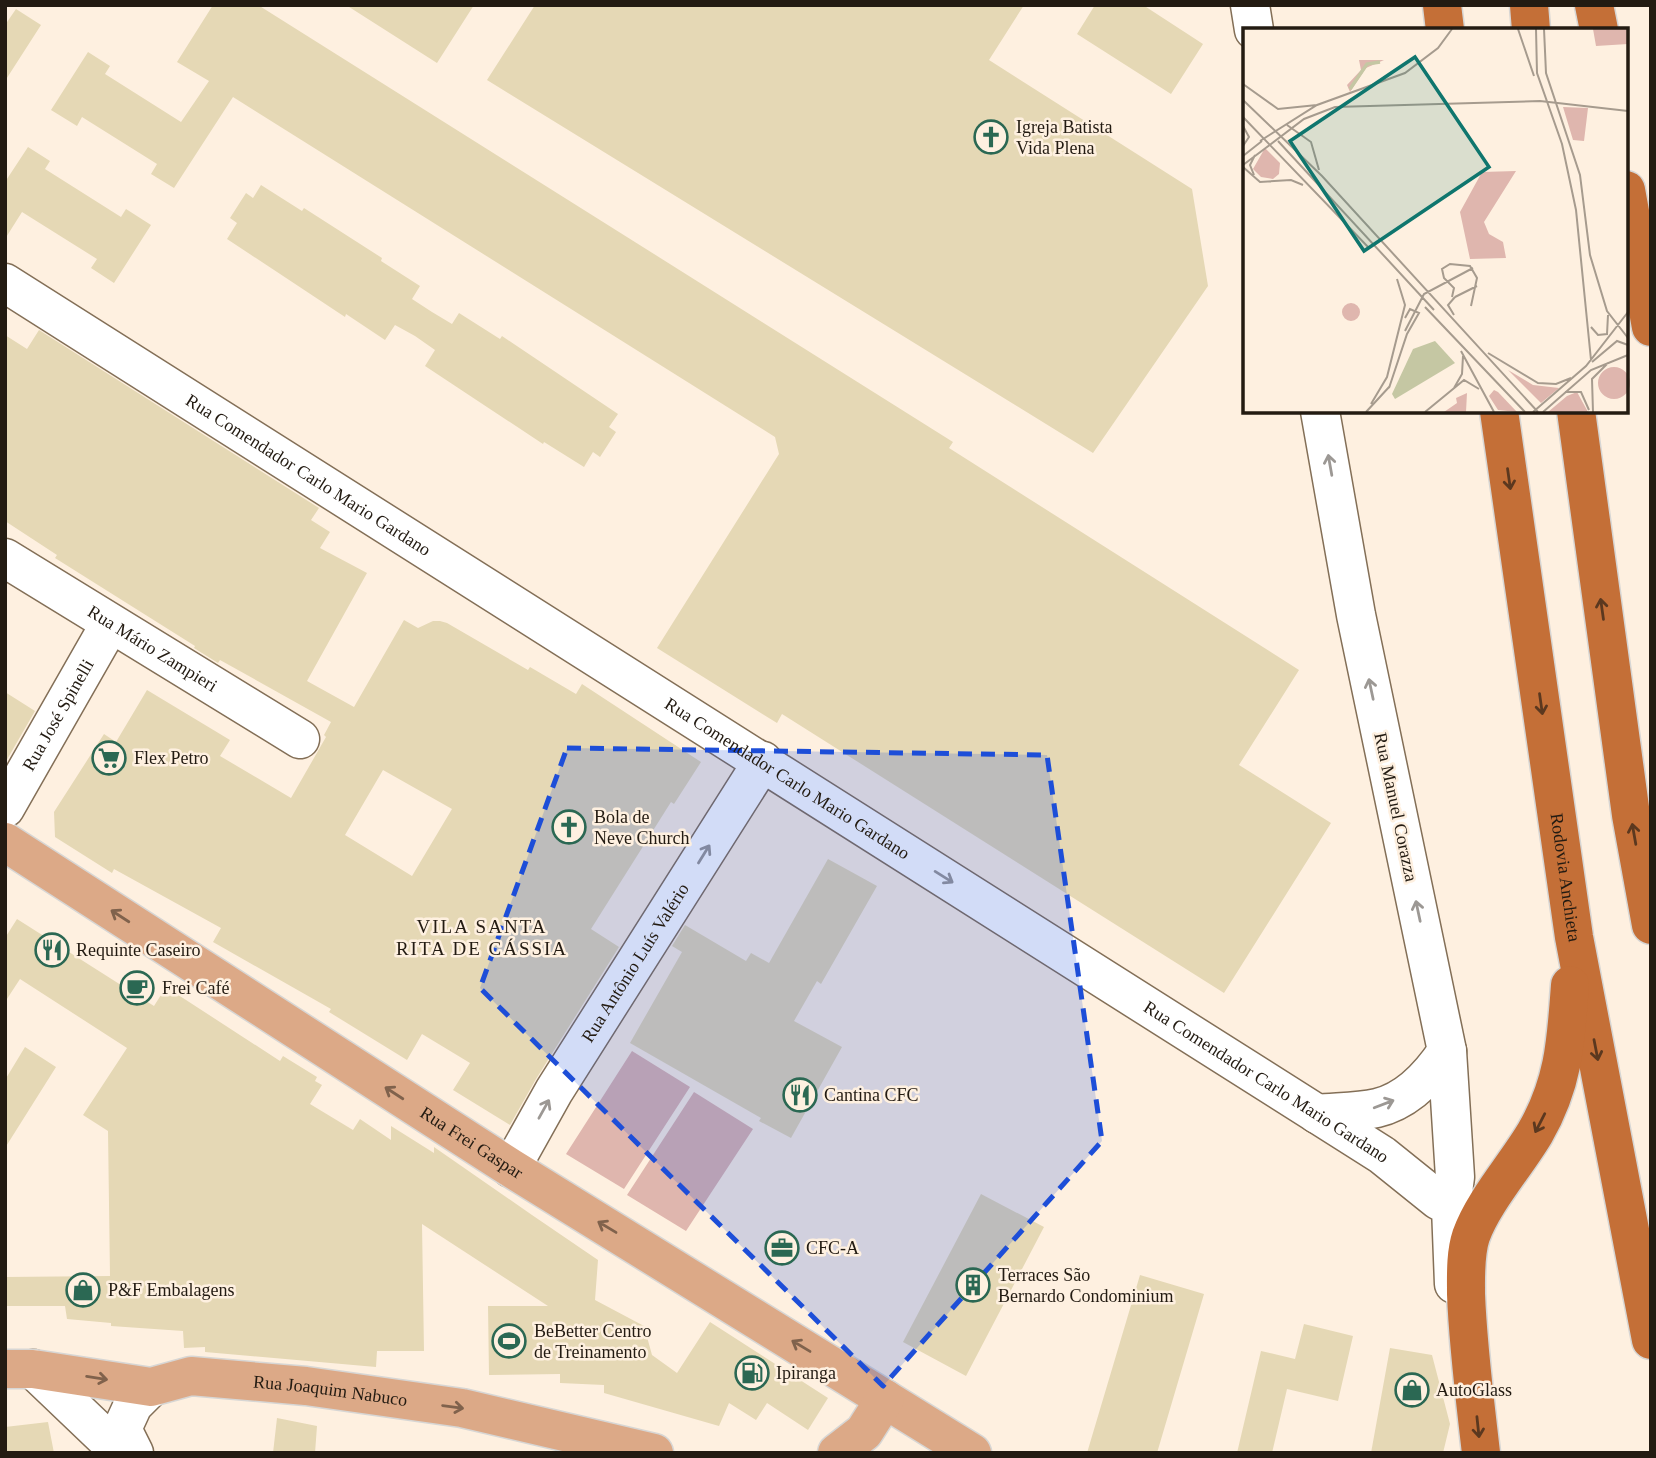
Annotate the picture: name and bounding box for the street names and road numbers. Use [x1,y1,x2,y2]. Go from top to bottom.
street label: Rua Comendador Carlo Mario Gardano [182,390,435,560]
street label: Rua Mário Zampieri [84,601,221,696]
street label: Rua José Spinelli [18,656,98,774]
street label: Rua Comendador Carlo Mario Gardano [661,693,914,863]
street label: Rua Manuel Corazza [1370,731,1422,883]
street label: Rodovia Anchieta [1546,812,1585,943]
street label: Rua Antônio Luís Valério [577,880,693,1046]
street label: Rua Comendador Carlo Mario Gardano [1140,997,1393,1167]
street label: Rua Frei Gaspar [417,1102,527,1183]
street label: Rua Joaquim Nabuco [253,1371,409,1410]

